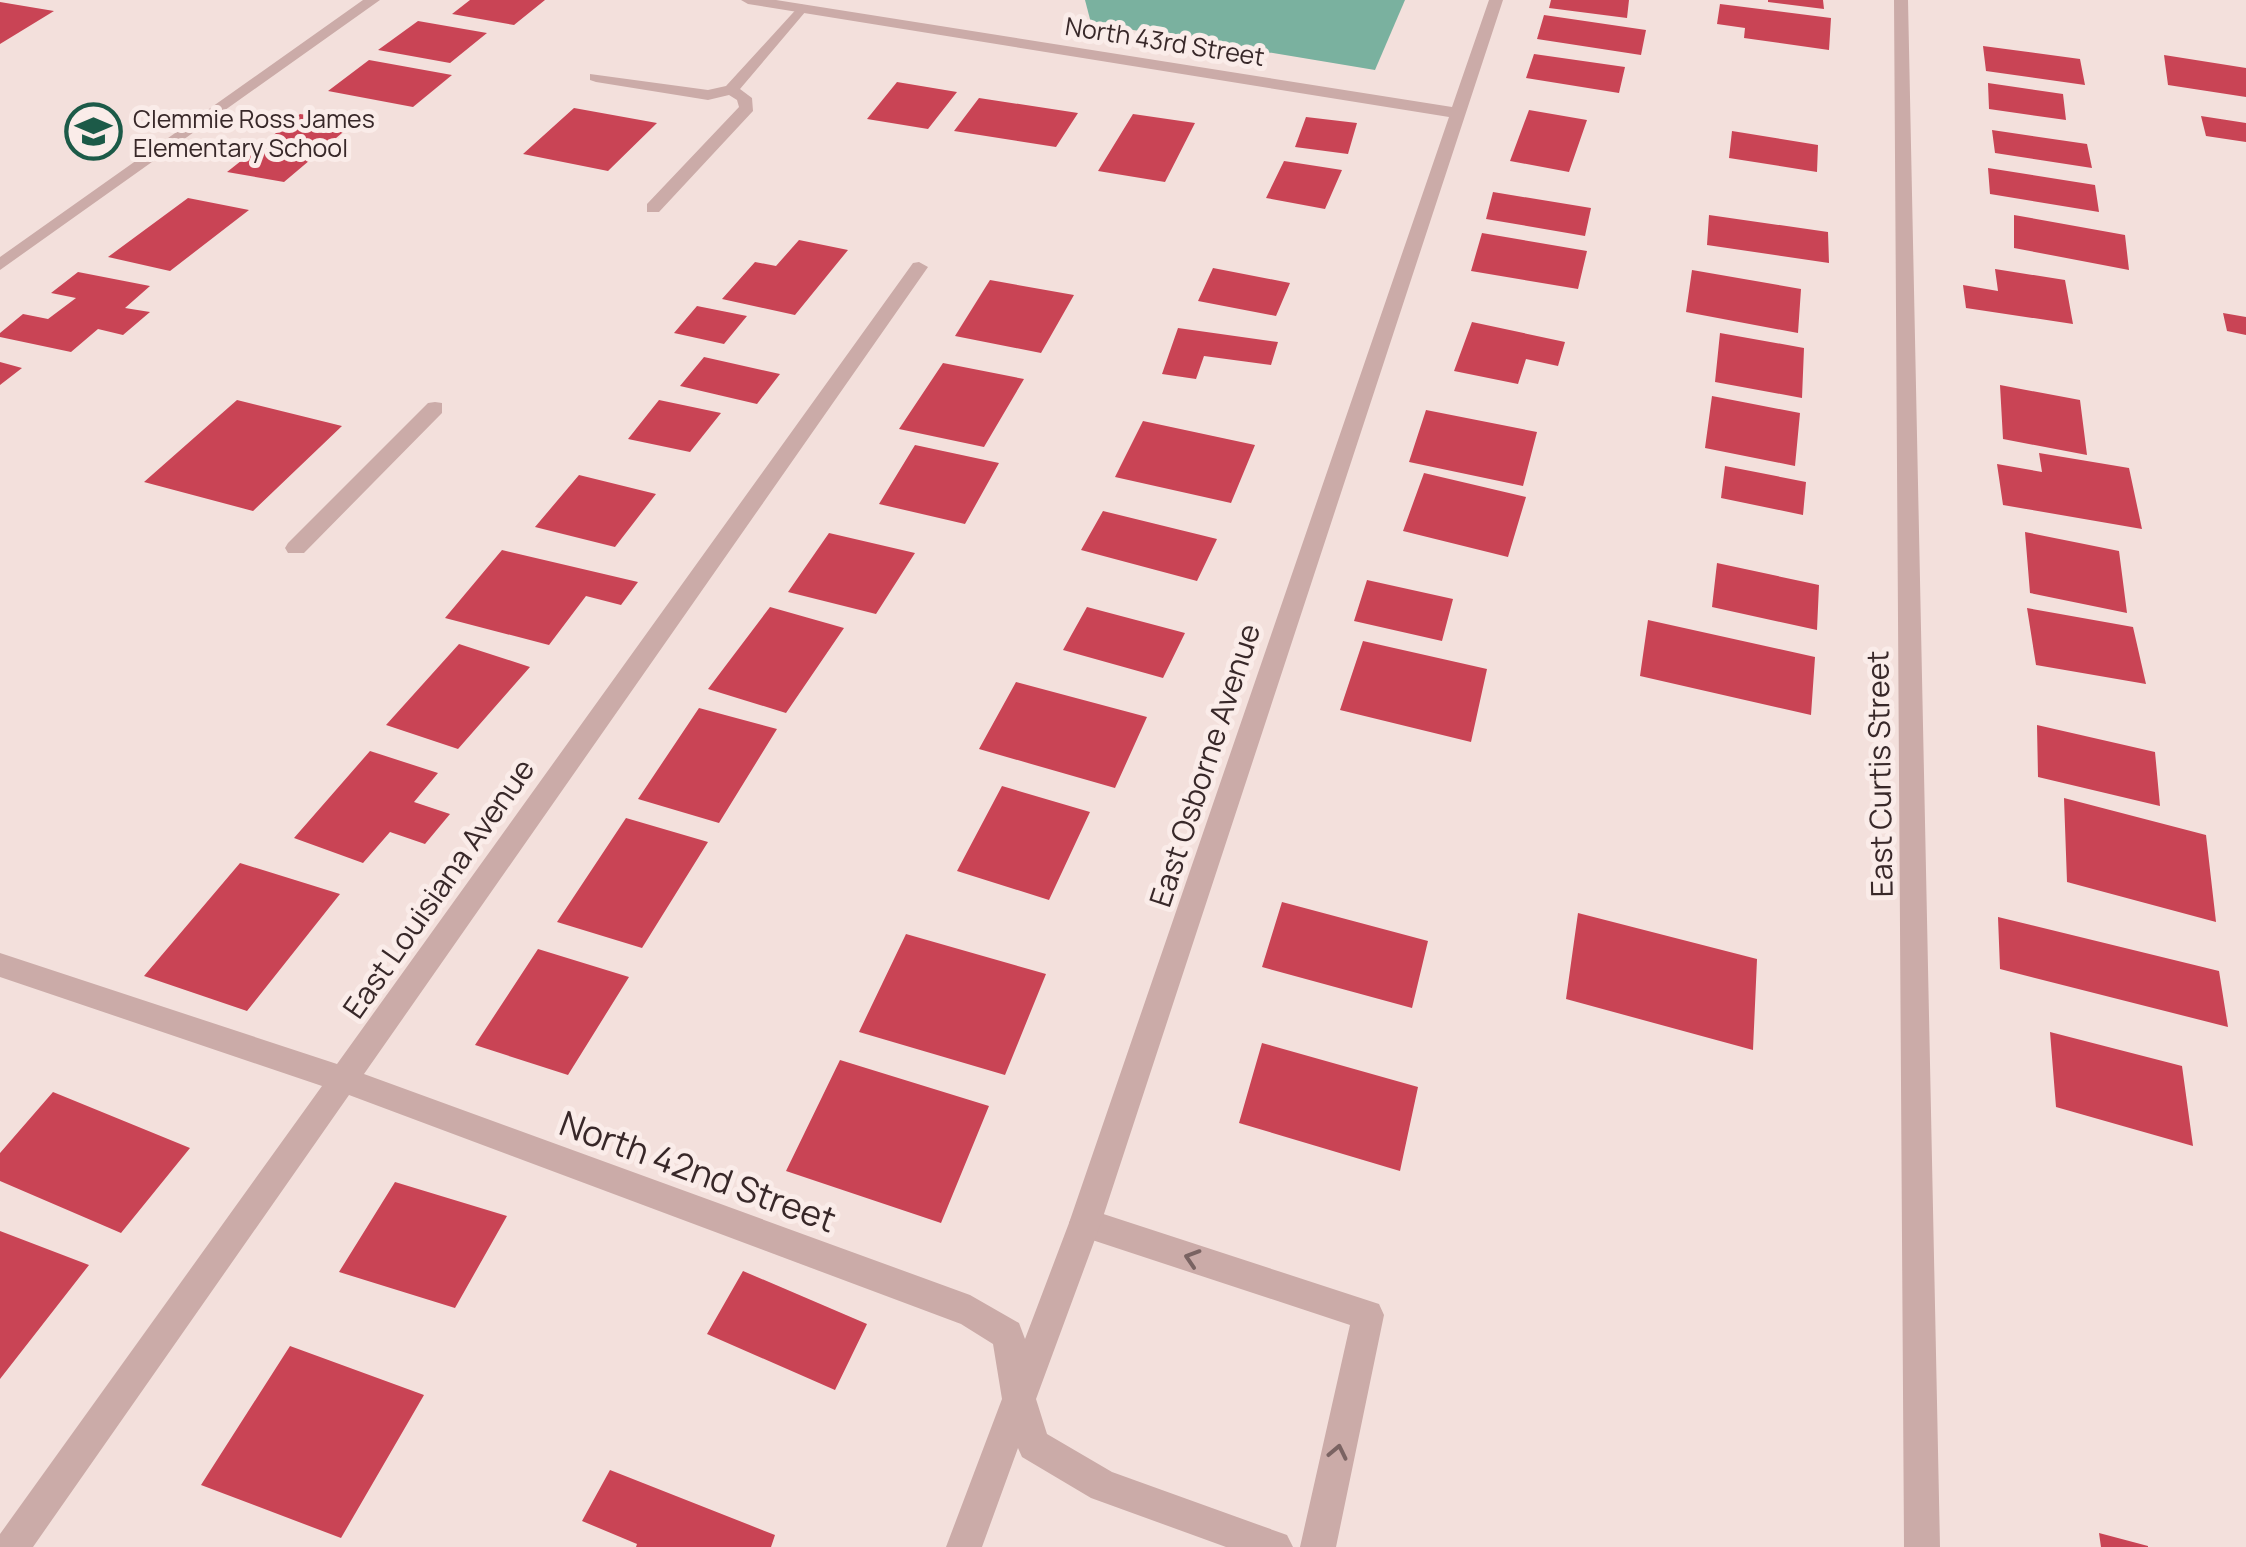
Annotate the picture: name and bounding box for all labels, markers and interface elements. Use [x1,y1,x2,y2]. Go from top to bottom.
street label: North 43rd Street [1063,8,1267,74]
place label: Clemmie Ross James Elementary School [133,101,375,165]
school or university icon: Clemmie Ross James Elementary School [64,102,124,162]
street label: East Osborne Avenue [1139,618,1269,912]
street label: East Curtis Street [1856,650,1902,898]
street label: East Louisiana Avenue [333,750,543,1026]
street label: North 42nd Street [553,1099,843,1243]
one-way arrow [1185,1249,1202,1269]
one-way arrow [1327,1444,1348,1461]

